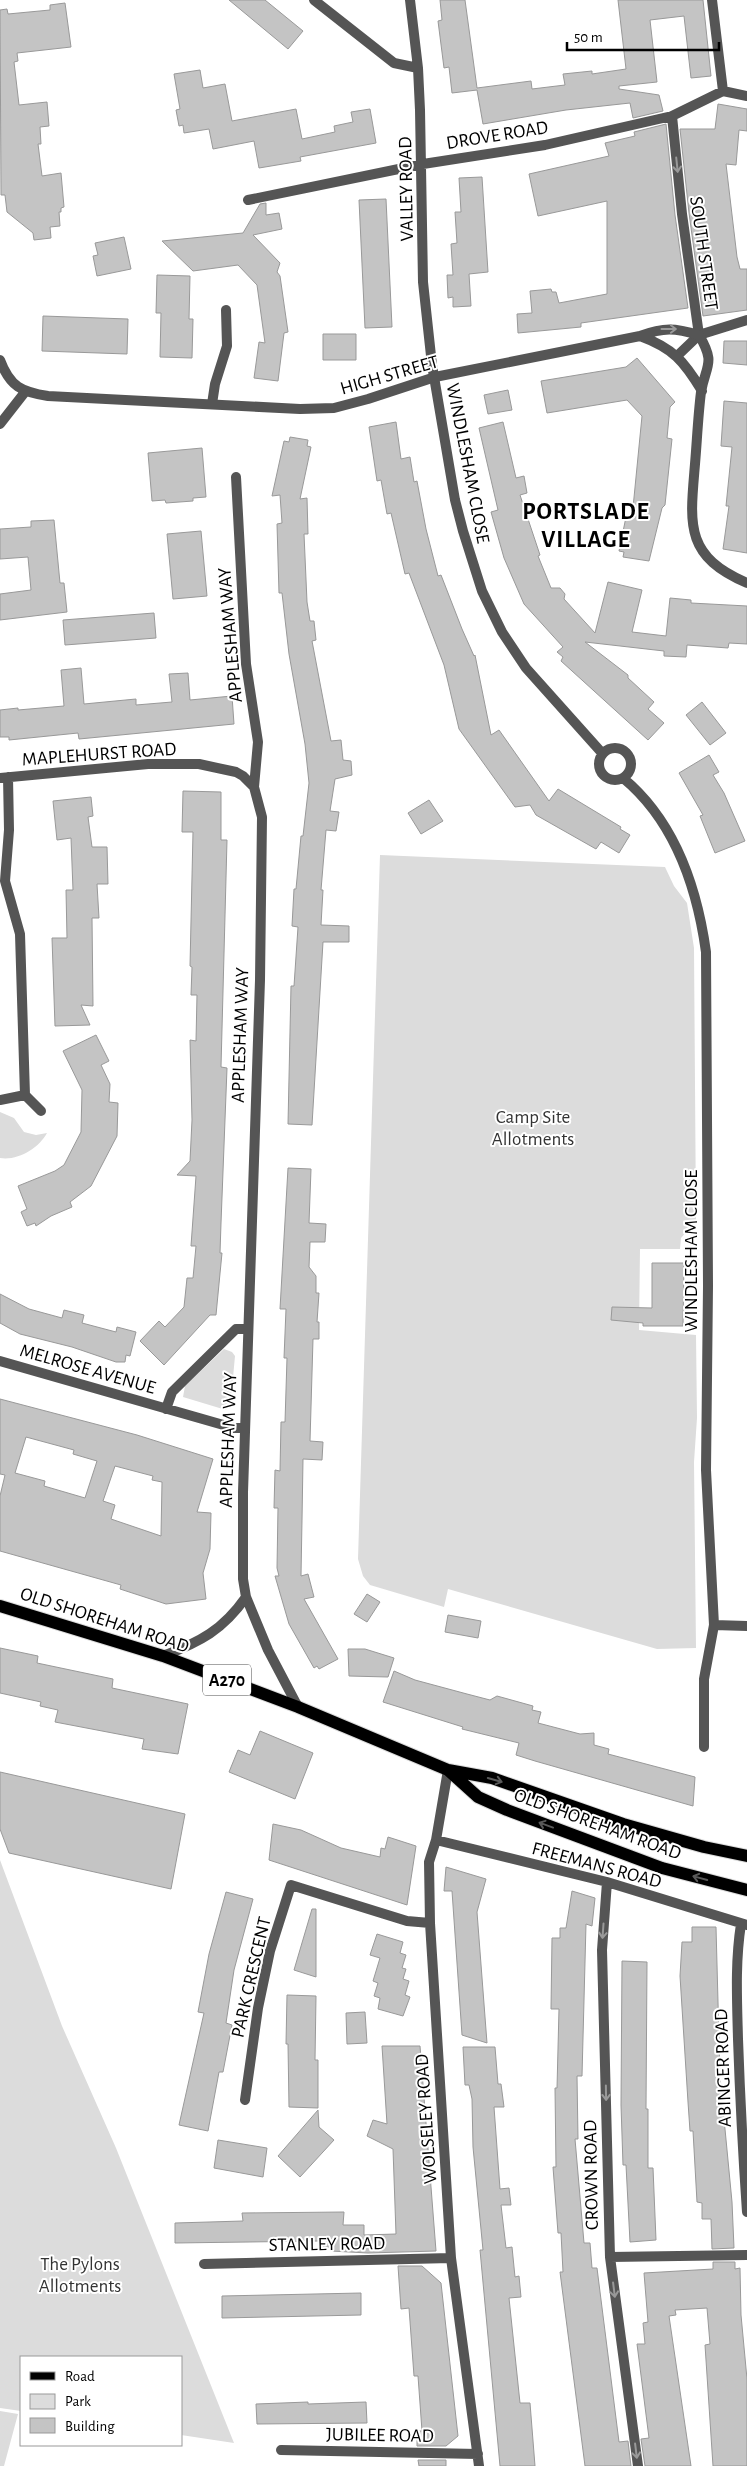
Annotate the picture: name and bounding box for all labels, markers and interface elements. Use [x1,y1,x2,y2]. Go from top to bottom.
scale bar [567,20,720,52]
text: 50 m [574,30,603,45]
street label: DROVE ROAD [445,118,549,153]
street label: VALLEY ROAD [396,136,417,242]
one-way arrow [672,156,682,172]
street label: SOUTH STREET [686,195,721,311]
one-way arrow [661,324,677,334]
street label: HIGH STREET [338,352,441,399]
street label: WINDLESHAM CLOSE [443,382,492,545]
district label: PORTSLADE VILLAGE [522,500,650,552]
street label: APPLESHAM WAY [215,567,246,703]
street label: MAPLEHURST ROAD [21,740,177,769]
street label: APPLESHAM WAY [229,967,252,1103]
park label: Camp Site Allotments [492,1108,574,1149]
street label: WINDLESHAM CLOSE [682,1170,701,1332]
street label: MELROSE AVENUE [18,1341,158,1398]
street label: APPLESHAM WAY [217,1372,240,1508]
street label: OLD SHOREHAM ROAD [18,1584,191,1657]
road number: A270 [203,1664,251,1696]
one-way arrow [487,1775,503,1785]
street label: OLD SHOREHAM ROAD [511,1785,684,1863]
one-way arrow [539,1820,555,1829]
street label: FREEMANS ROAD [530,1839,664,1892]
one-way arrow [692,1873,708,1882]
street label: PARK CRESCENT [228,1915,275,2040]
one-way arrow [599,1922,608,1938]
street label: ABINGER ROAD [712,2008,735,2128]
street label: WOLSELEY ROAD [412,2053,441,2185]
one-way arrow [601,2084,611,2101]
street label: CROWN ROAD [581,2120,602,2230]
street label: STANLEY ROAD [269,2234,385,2255]
park label: The Pylons Allotments [39,2255,121,2296]
one-way arrow [610,2282,620,2298]
legend [20,2356,182,2446]
text: Road [65,2369,95,2384]
text: Park [65,2394,91,2409]
text: Building [65,2419,115,2434]
street label: JUBILEE ROAD [326,2425,434,2446]
one-way arrow [631,2443,641,2459]

